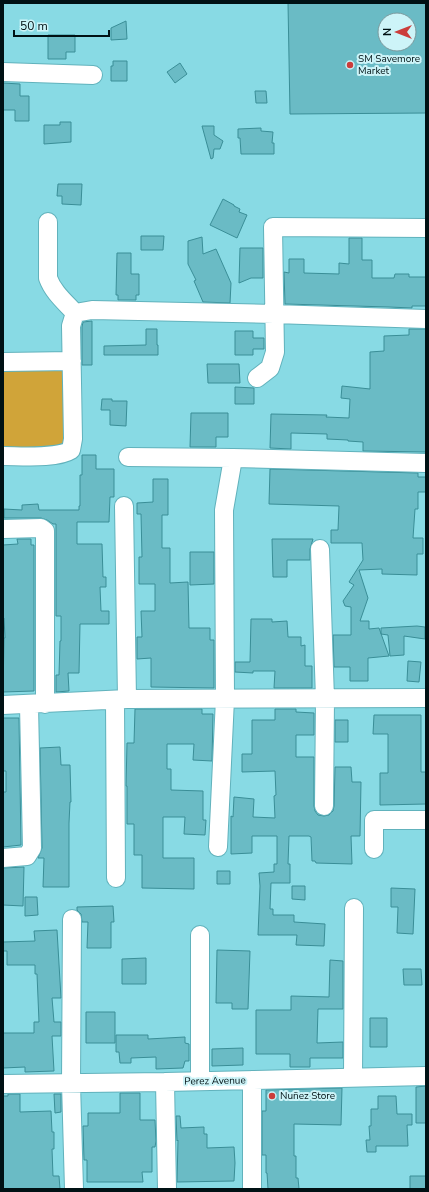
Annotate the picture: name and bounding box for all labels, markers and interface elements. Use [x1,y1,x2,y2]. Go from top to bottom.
scale bar [14,12,109,38]
north arrow [377,12,417,52]
text: 50 m [20,18,48,34]
text: N [380,28,395,36]
place label: SM Savemore Market [358,52,420,78]
marker: SM Savemore Market [345,60,355,70]
street label: Perez Avenue [184,1073,246,1089]
place label: Nuñez Store [280,1089,335,1103]
marker: Nuñez Store [267,1091,277,1101]

